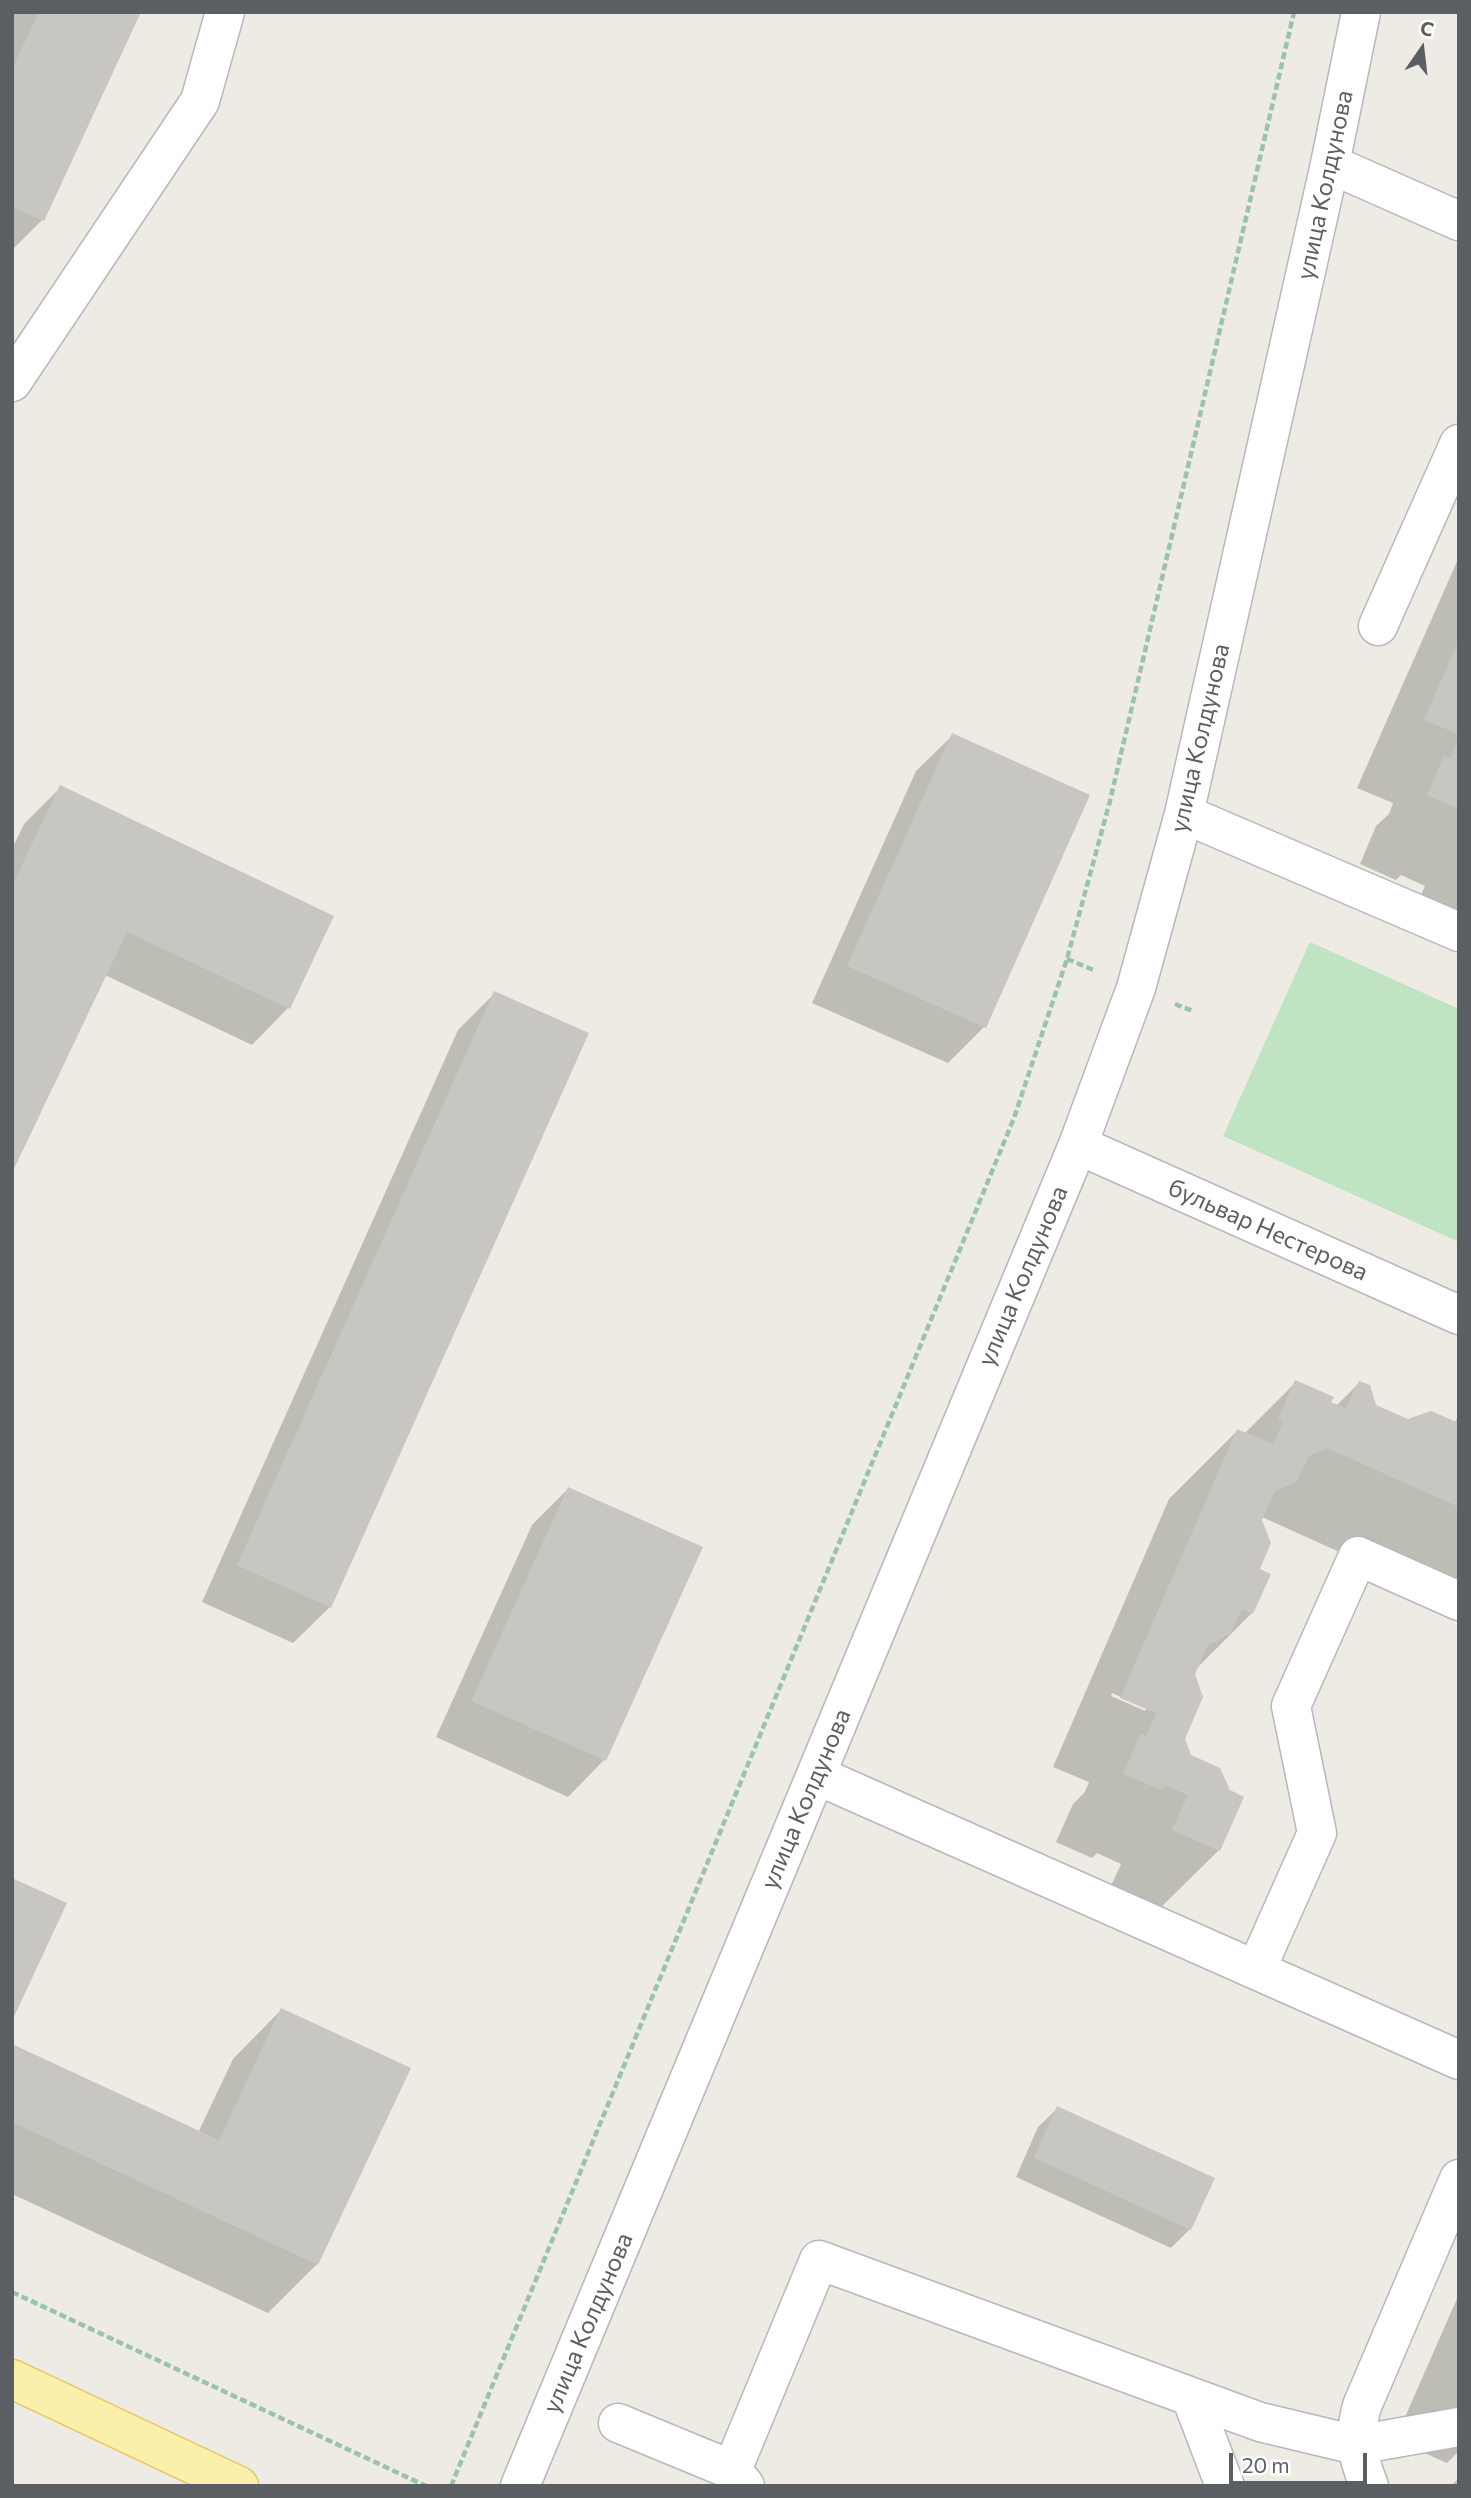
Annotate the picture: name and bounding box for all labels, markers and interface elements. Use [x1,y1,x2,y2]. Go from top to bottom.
north arrow [1387,14,1457,84]
text: С [1418,15,1436,41]
street label: улица Колдунова [1291,88,1359,282]
street label: улица Колдунова [1164,641,1236,835]
street label: бульвар Нестерова [1164,1173,1372,1287]
street label: улица Колдунова [972,1182,1074,1370]
street label: улица Колдунова [755,1705,857,1893]
street label: улица Колдунова [537,2229,639,2417]
scale bar [1233,2438,1371,2482]
text: 20 m [1242,2452,1290,2477]

